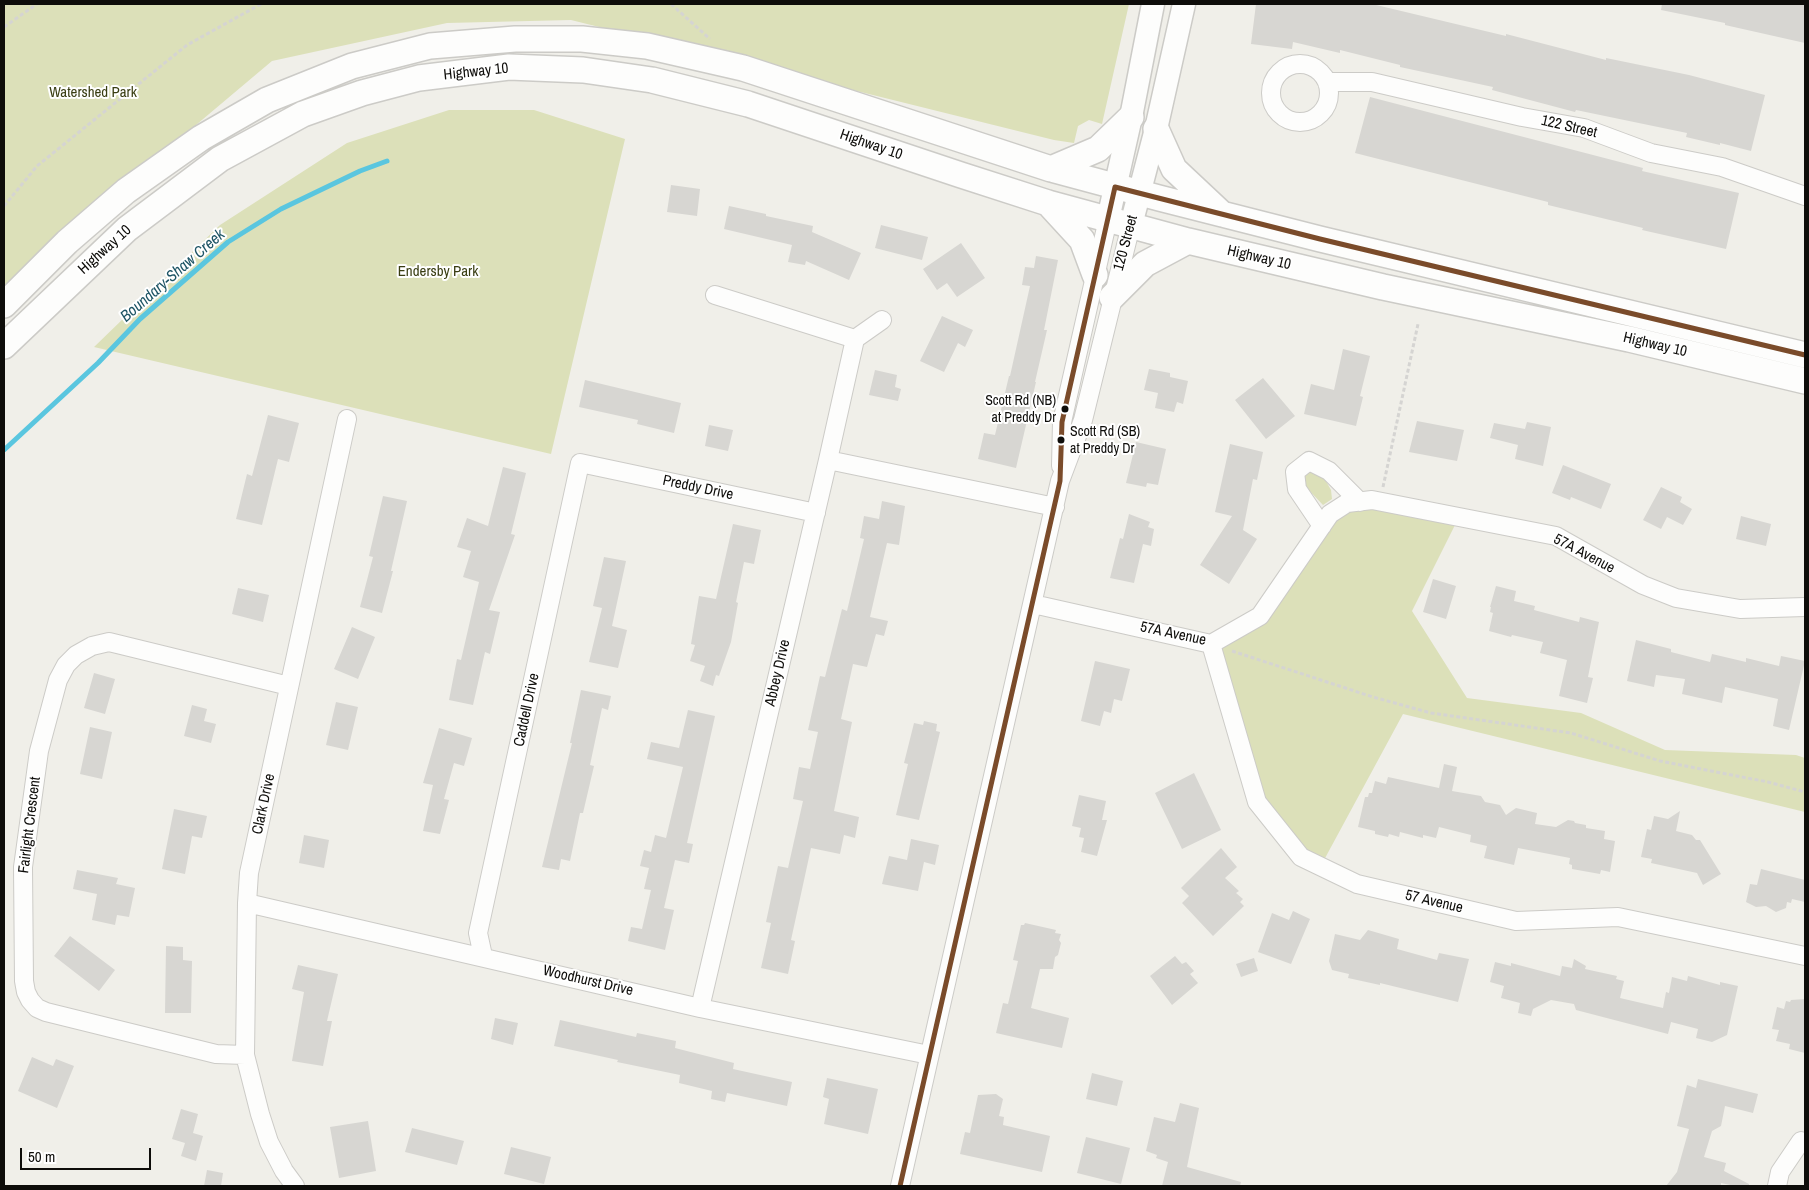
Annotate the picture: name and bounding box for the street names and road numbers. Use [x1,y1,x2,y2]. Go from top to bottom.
street label: Highway 10 [443,60,509,84]
street label: 122 Street [1539,112,1599,142]
street label: Highway 10 [837,126,905,164]
street label: 120 Street [1110,213,1142,273]
street label: Highway 10 [75,222,135,278]
street label: Highway 10 [1225,242,1293,274]
street label: Highway 10 [1621,329,1689,361]
street label: Preddy Drive [661,472,735,504]
street label: 57A Avenue [1550,530,1618,578]
street label: 57A Avenue [1138,618,1208,650]
street label: Abbey Drive [762,638,794,708]
street label: Caddell Drive [510,672,544,748]
street label: Clark Drive [249,772,279,836]
street label: Fairlight Crescent [15,776,45,874]
street label: 57 Avenue [1403,887,1465,917]
street label: Woodhurst Drive [541,962,635,1000]

